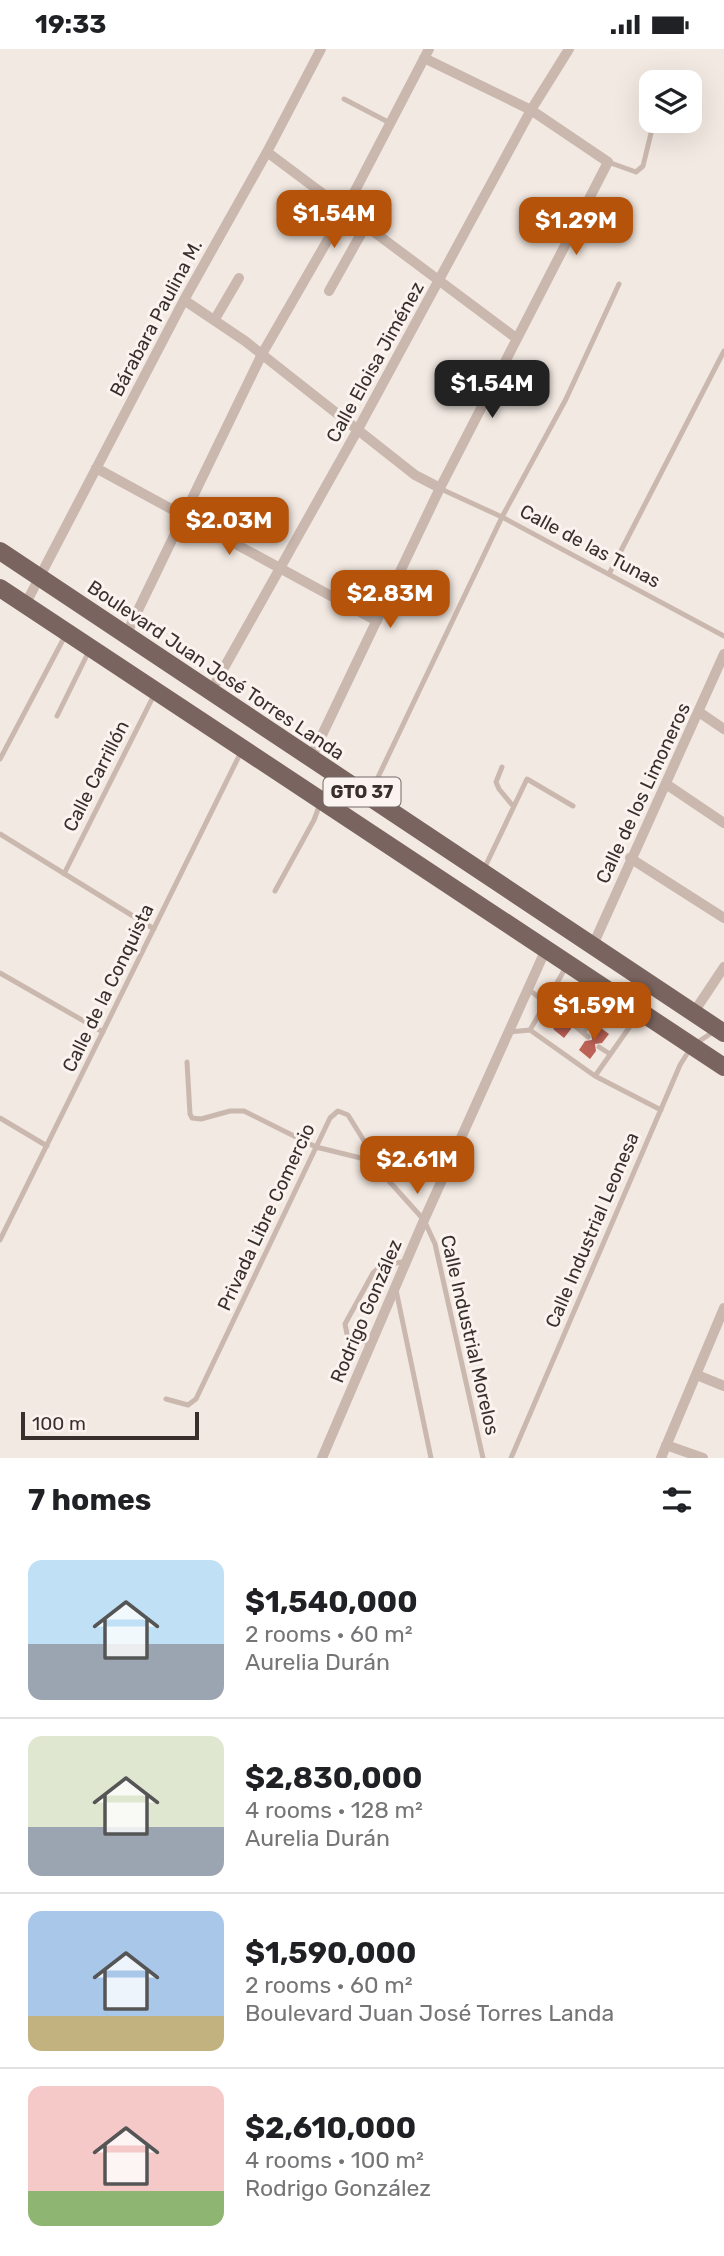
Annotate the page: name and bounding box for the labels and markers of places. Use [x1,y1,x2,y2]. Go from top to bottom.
pin: $1.54M [277,191,391,250]
pin: $1.29M [519,197,633,257]
pin: $1.54M [435,361,549,420]
pin: $2.03M [172,497,286,557]
pin: $2.83M [333,571,447,630]
pin: $1.59M [537,983,651,1042]
pin: $2.61M [360,1137,474,1196]

